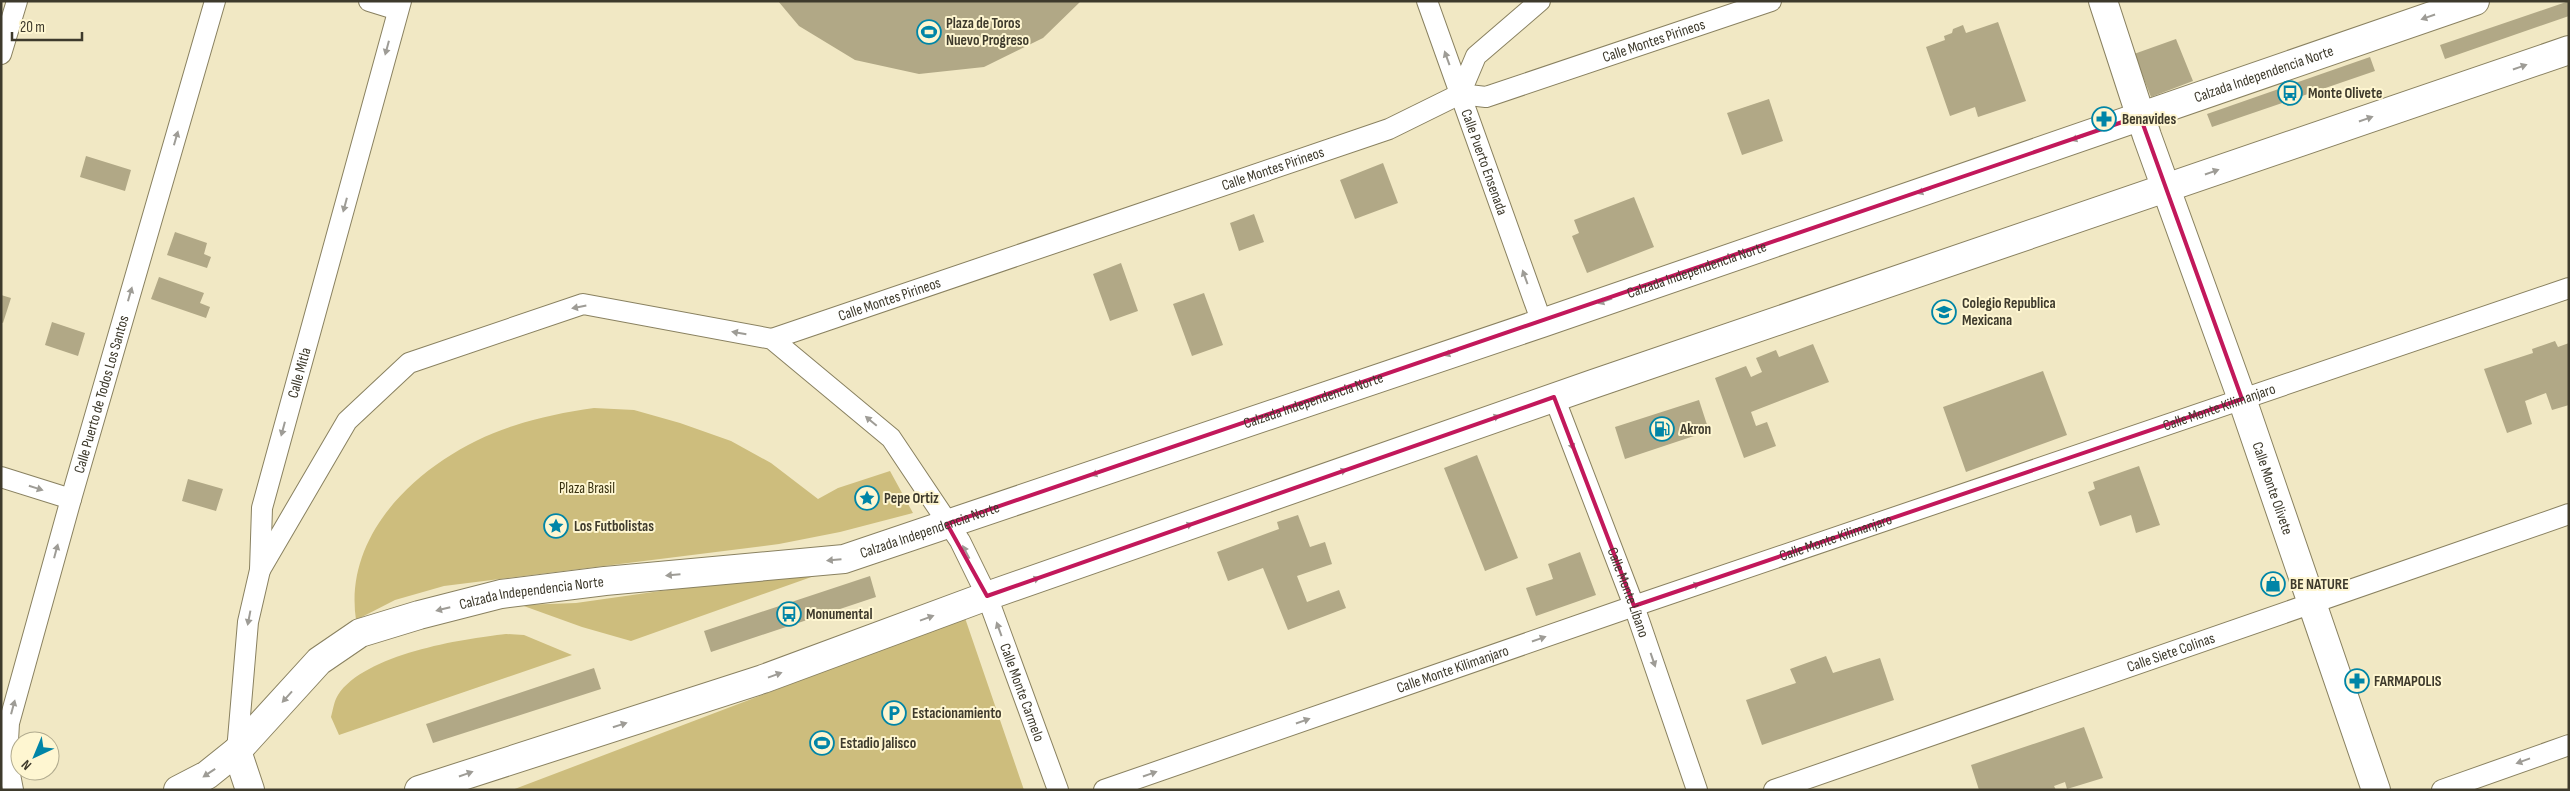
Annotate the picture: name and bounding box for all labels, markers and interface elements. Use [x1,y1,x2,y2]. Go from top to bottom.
scale bar [12,10,82,42]
place label: Plaza de Toros Nuevo Progreso [946,14,1029,50]
one-way arrow [2421,14,2436,21]
street label: Calle Montes Pirineos [1600,15,1708,67]
text: 20 m [20,18,45,37]
sports icon: Plaza de Toros Nuevo Progreso [916,19,942,45]
one-way arrow [383,41,391,56]
street label: Calzada Independencia Norte [2192,42,2336,107]
one-way arrow [1443,50,1451,65]
one-way arrow [2512,63,2527,70]
bus stop icon: Monte Olivete [2277,80,2303,106]
place label: Monte Olivete [2308,84,2382,103]
pharmacy icon: Benavides [2091,106,2117,132]
street label: Calle Puerto Ensenada [1456,107,1512,218]
place label: Benavides [2122,110,2177,129]
one-way arrow [2359,115,2374,123]
one-way arrow [172,130,180,145]
one-way arrow [2070,134,2085,142]
street label: Calle Montes Pirineos [1219,143,1327,195]
one-way arrow [2205,168,2220,176]
one-way arrow [1916,187,1931,195]
one-way arrow [340,198,348,213]
street label: Calzada Independencia Norte [1625,237,1769,303]
one-way arrow [1521,269,1528,284]
street label: Calle Montes Pirineos [836,273,943,326]
one-way arrow [127,286,135,301]
place label: Colegio Republica Mexicana [1962,294,2056,330]
one-way arrow [1597,297,1612,305]
school or university icon: Colegio Republica Mexicana [1931,299,1957,325]
one-way arrow [571,303,587,311]
street label: Calle Puerto de Todos Los Santos [70,313,134,476]
one-way arrow [730,328,746,336]
street label: Calle Mitla [284,345,316,400]
one-way arrow [1444,350,1459,357]
street label: Calzada Independencia Norte [1241,368,1386,433]
street label: Calle Monte Kilimanjaro [2161,380,2278,435]
one-way arrow [1486,414,1501,422]
one-way arrow [865,416,878,427]
fuel station icon: Akron [1649,416,1675,442]
place label: Akron [1679,420,1711,439]
one-way arrow [279,422,287,437]
one-way arrow [1568,435,1575,450]
street label: Calle Monte Olivete [2247,440,2297,537]
one-way arrow [1332,468,1347,475]
one-way arrow [1090,469,1105,477]
park label: Plaza Brasil [559,479,615,498]
one-way arrow [29,485,44,493]
place icon: Pepe Ortiz [854,485,880,511]
place label: Pepe Ortiz [884,489,939,508]
street label: Calzada Independencia Norte [857,498,1002,563]
street label: Calle Monte Kilimanjaro [1777,510,1894,566]
place icon: Los Futbolistas [543,513,569,539]
place label: Los Futbolistas [574,517,654,536]
one-way arrow [1179,522,1194,529]
one-way arrow [53,543,61,558]
one-way arrow [962,545,970,559]
street label: Calle Monte Líbano [1602,545,1653,640]
one-way arrow [826,556,842,564]
one-way arrow [664,571,680,579]
shop icon: BE NATURE [2260,571,2286,597]
street label: Calzada Independencia Norte [457,572,605,614]
place label: BE NATURE [2290,575,2349,594]
one-way arrow [1026,576,1041,584]
one-way arrow [1686,582,1701,590]
bus stop icon: Monumental [776,601,802,627]
one-way arrow [436,605,451,613]
place label: Monumental [806,605,872,624]
one-way arrow [245,610,253,625]
one-way arrow [920,614,935,621]
one-way arrow [995,621,1003,636]
street label: Calle Siete Colinas [2124,629,2217,677]
one-way arrow [1532,635,1547,642]
street label: Calle Monte Carmelo [995,641,1048,744]
street label: Calle Monte Kilimanjaro [1394,641,1511,698]
one-way arrow [1650,653,1657,668]
pharmacy icon: FARMAPOLIS [2344,668,2370,694]
one-way arrow [768,671,783,679]
place label: FARMAPOLIS [2374,672,2442,691]
one-way arrow [281,690,293,702]
one-way arrow [9,700,17,715]
parking icon: Estacionamiento [881,700,907,726]
place label: Estacionamiento [912,704,1002,723]
one-way arrow [1296,716,1311,724]
one-way arrow [613,720,628,728]
sports icon: Estadio Jalisco [809,730,835,756]
north arrow [10,731,60,781]
place label: Estadio Jalisco [840,734,916,753]
text: N [18,756,35,774]
one-way arrow [2515,757,2530,765]
one-way arrow [202,768,216,778]
one-way arrow [458,770,473,777]
one-way arrow [1142,770,1157,777]

